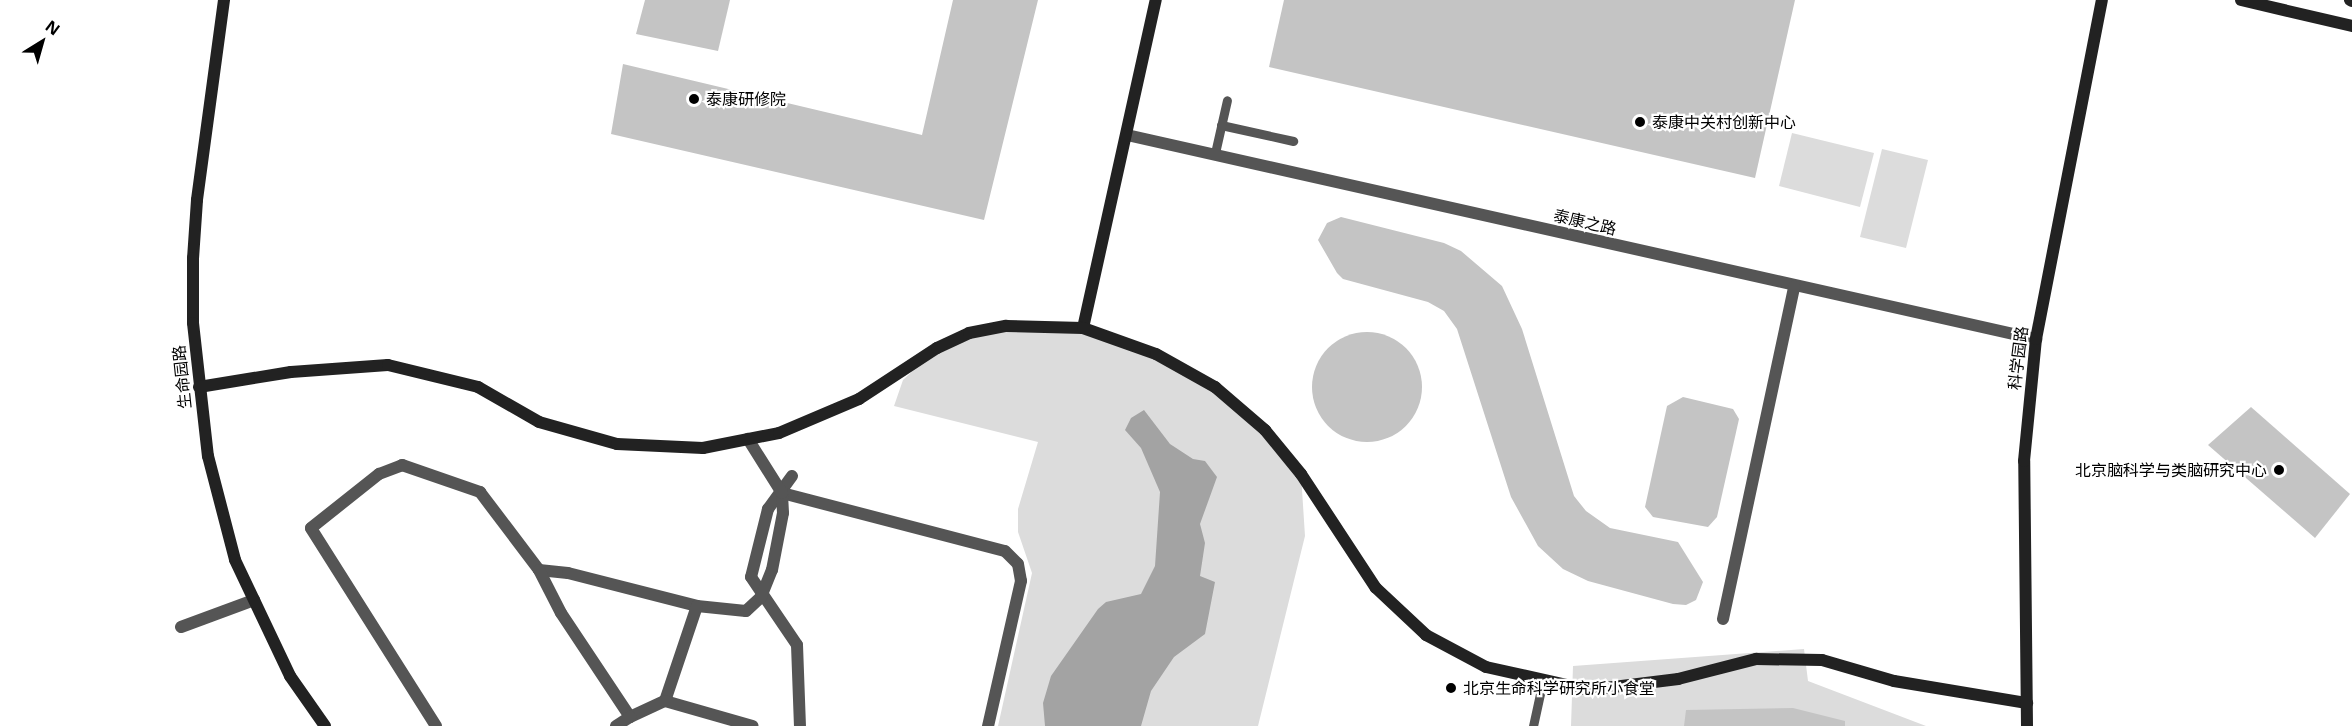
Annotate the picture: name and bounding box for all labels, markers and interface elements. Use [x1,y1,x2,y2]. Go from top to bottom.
north arrow [12,12,72,72]
text: N [41,15,65,40]
place label: 泰康研修院 [706,89,786,109]
marker: 泰康研修院 [687,92,701,106]
place label: 泰康中关村创新中心 [1652,112,1796,132]
marker: 泰康中关村创新中心 [1633,115,1647,129]
street label: 泰康之路 [1552,205,1618,239]
street label: 科学园路 [2005,325,2031,391]
street label: 生命园路 [169,344,195,410]
place label: 北京脑科学与类脑研究中心 [2075,460,2267,480]
marker: 北京脑科学与类脑研究中心 [2272,463,2286,477]
place label: 北京生命科学研究所小食堂 [1463,678,1655,698]
marker: 北京生命科学研究所小食堂 [1444,681,1458,695]

